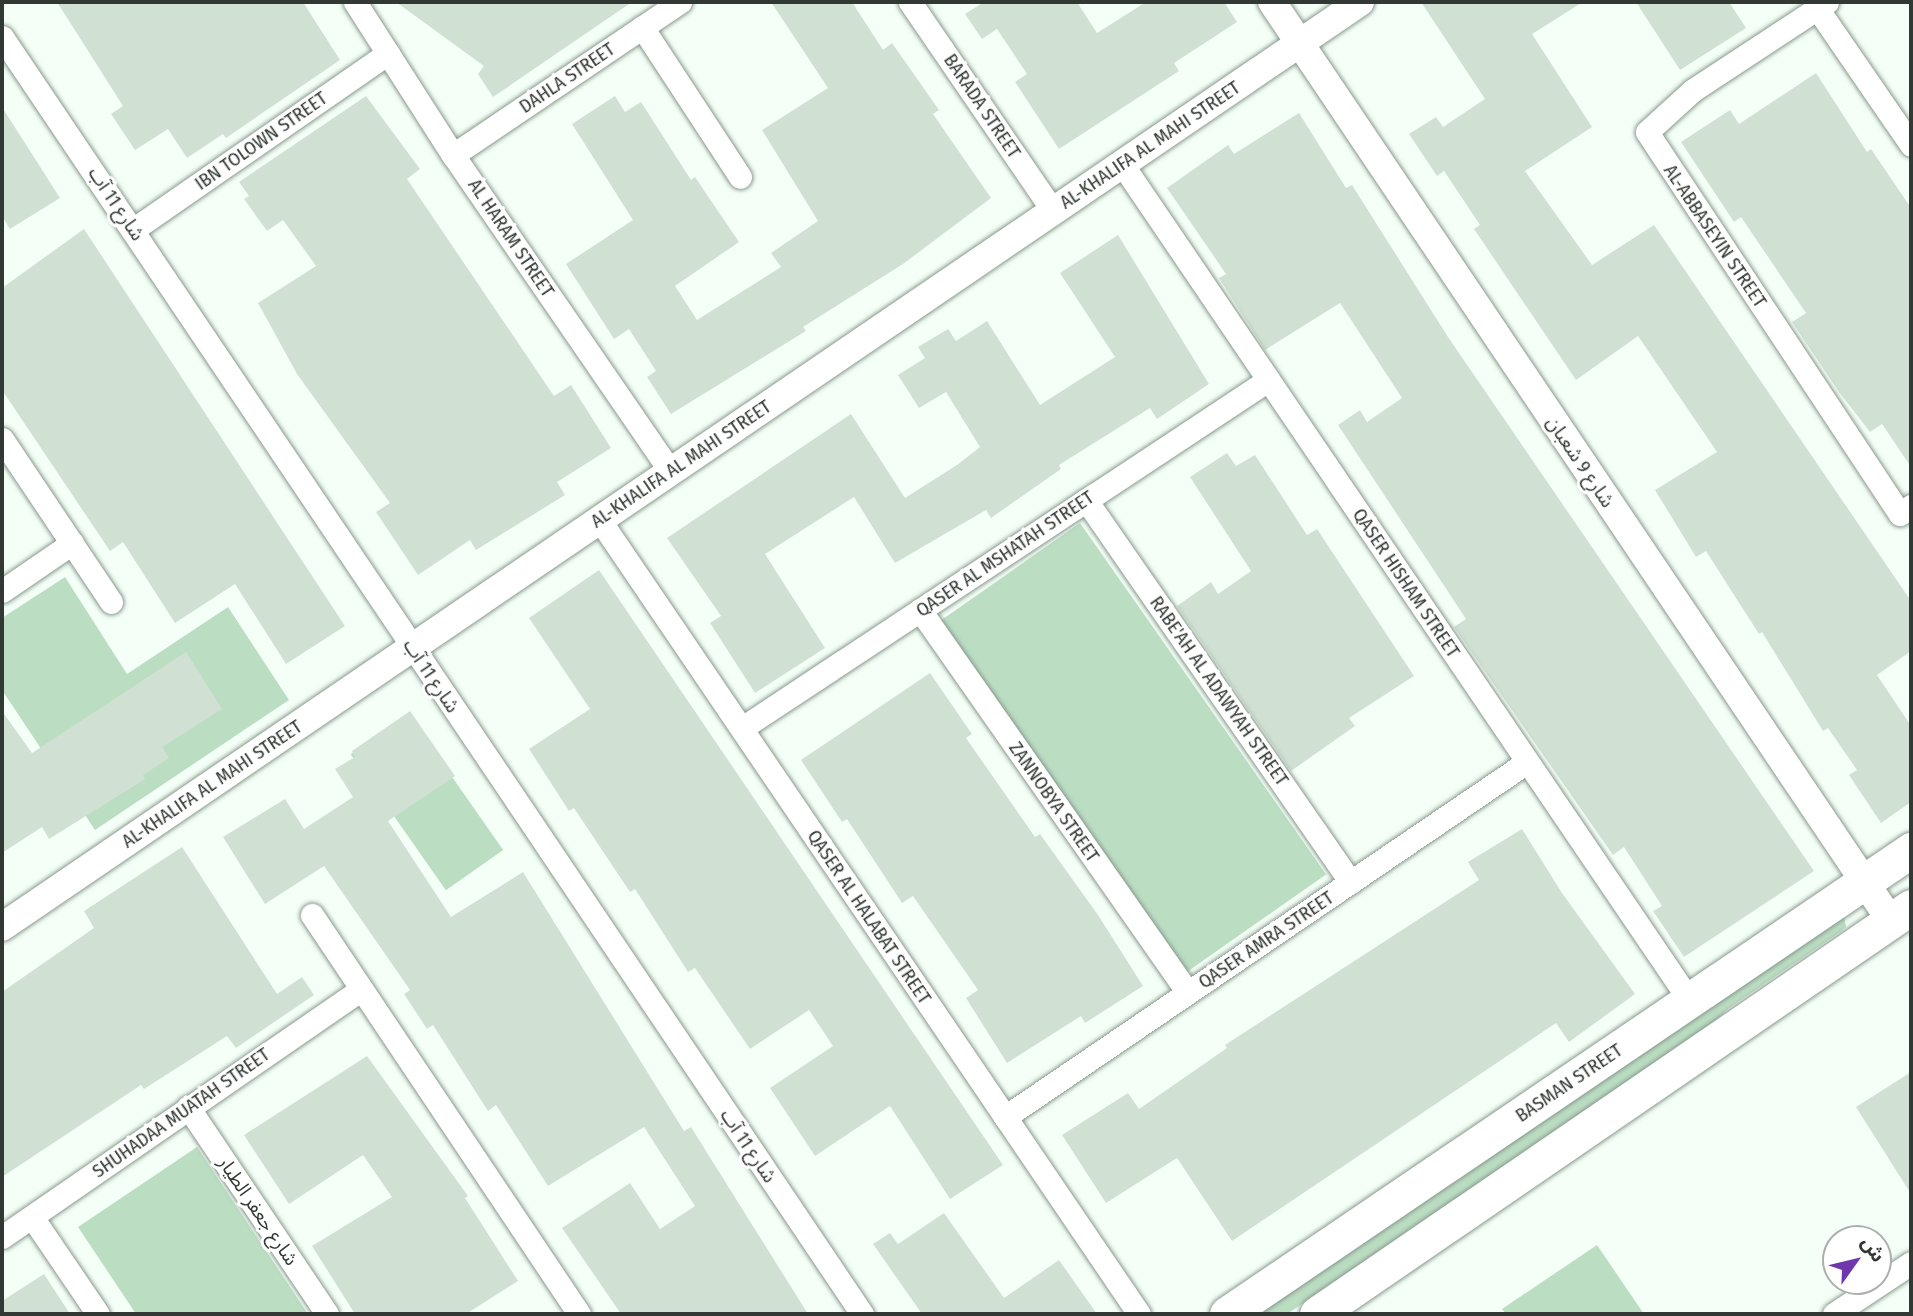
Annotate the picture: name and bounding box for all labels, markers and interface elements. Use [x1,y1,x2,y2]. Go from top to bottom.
street label: DAHLA STREET [515,38,619,118]
street label: BARADA STREET [939,50,1025,162]
street label: AL-KHALIFA AL MAHI STREET [1056,76,1244,214]
street label: IBN TOLOWN STREET [191,87,331,195]
street label: AL-ABBASEYIN STREET [1659,160,1771,312]
street label: شارع 11 آب [83,163,149,245]
street label: AL HARAM STREET [463,175,559,301]
street label: AL-KHALIFA AL MAHI STREET [587,395,775,533]
street label: شارع 9 شعبان [1541,412,1619,512]
street label: QASER AL MSHATAH STREET [912,486,1098,622]
street label: QASER HISHAM STREET [1348,504,1464,662]
street label: RABE'AH AL ADAWYAH STREET [1145,592,1293,790]
street label: شارع 11 آب [398,635,464,717]
street label: AL-KHALIFA AL MAHI STREET [118,715,306,853]
street label: ZANNOBYA STREET [1004,737,1104,867]
street label: QASER AL HALABAT STREET [802,826,936,1008]
street label: QASER AMRA STREET [1194,886,1338,994]
street label: BASMAN STREET [1511,1039,1627,1127]
street label: SHUHADAA MUATAH STREET [88,1043,274,1183]
street label: شارع 11 آب [715,1105,781,1187]
street label: شارع جعفر الطيار [213,1152,303,1270]
north arrow [1822,1225,1892,1295]
text: ش [1856,1232,1890,1266]

